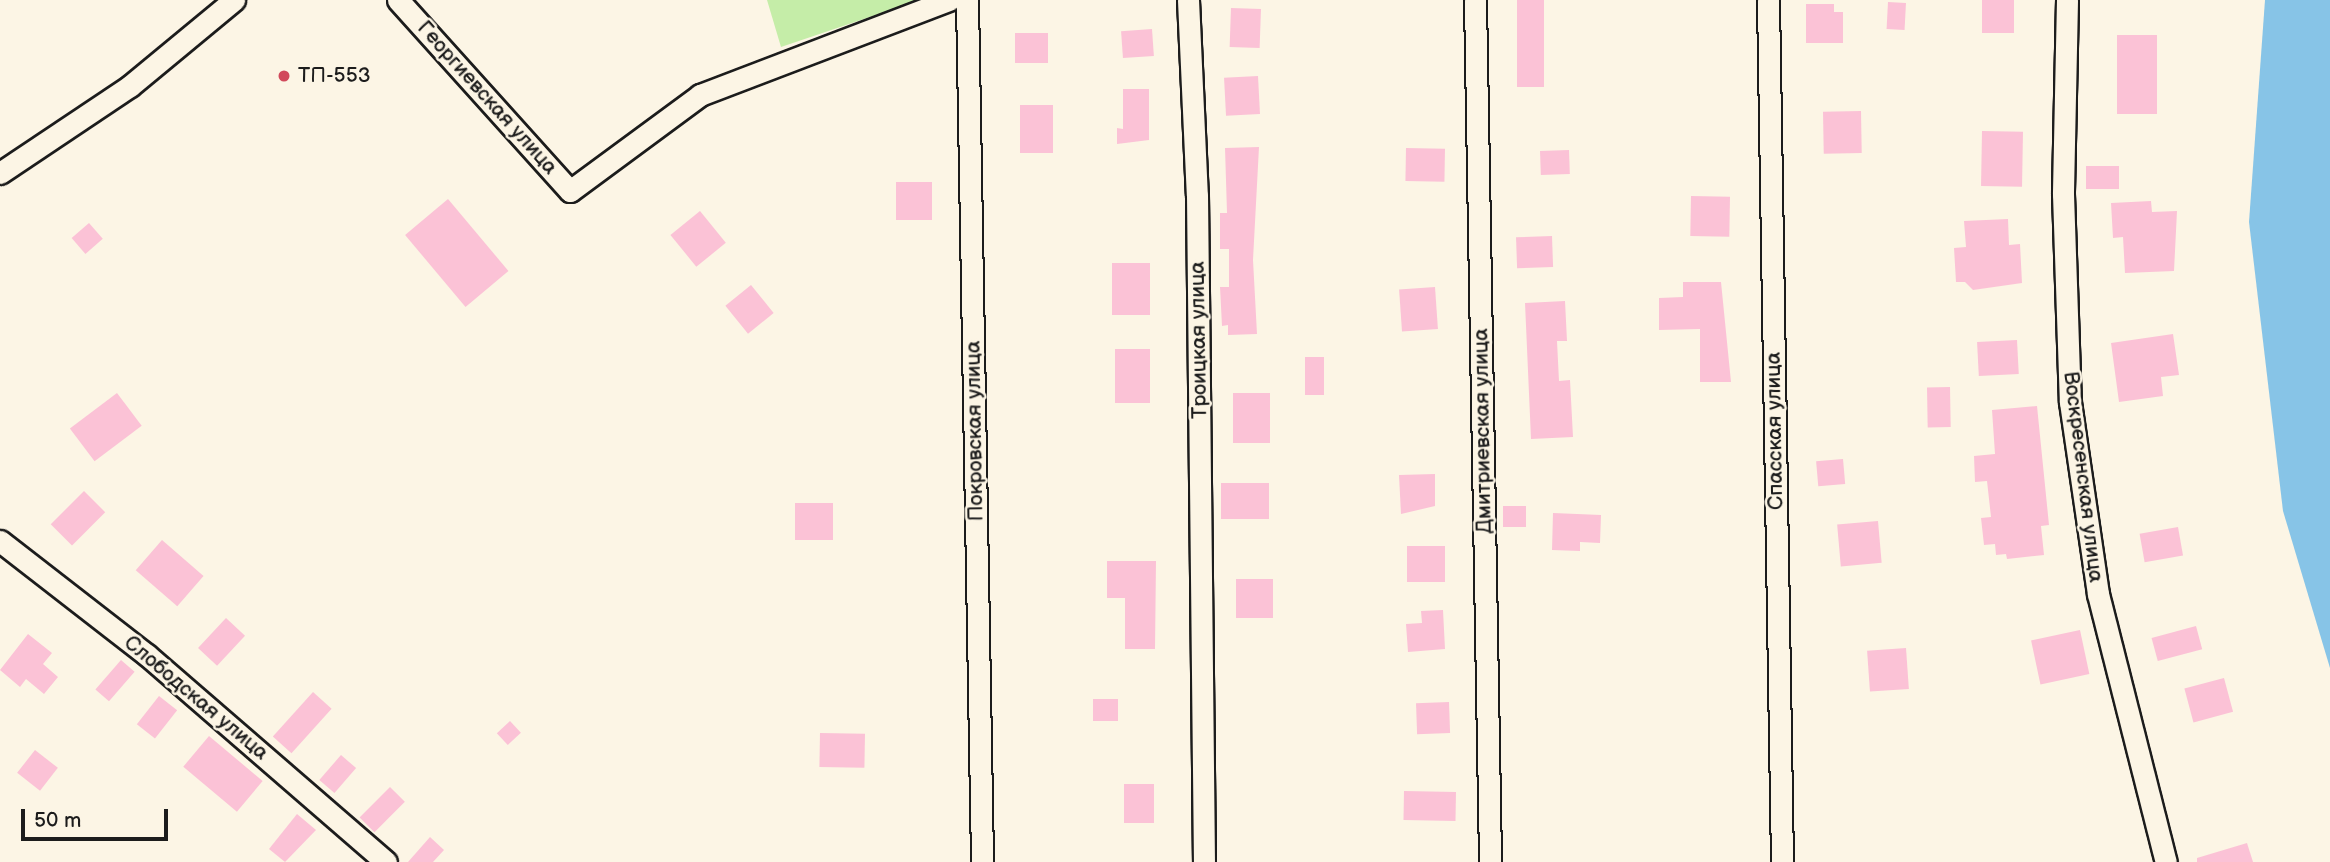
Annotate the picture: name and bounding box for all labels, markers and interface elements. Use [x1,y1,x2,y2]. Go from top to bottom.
street label: Георгиевская улица [412,16,562,180]
place label: ТП-553 [298,63,371,89]
marker: ТП-553 [276,68,292,84]
street label: Троицкая улица [1185,261,1213,419]
street label: Дмитриевская улица [1469,328,1497,534]
street label: Покровская улица [961,340,989,522]
street label: Спасская улица [1761,352,1789,510]
street label: Воскресенская улица [2058,370,2108,584]
street label: Слободская улица [119,630,273,766]
scale bar [24,796,172,840]
text: 50 m [34,808,81,833]

